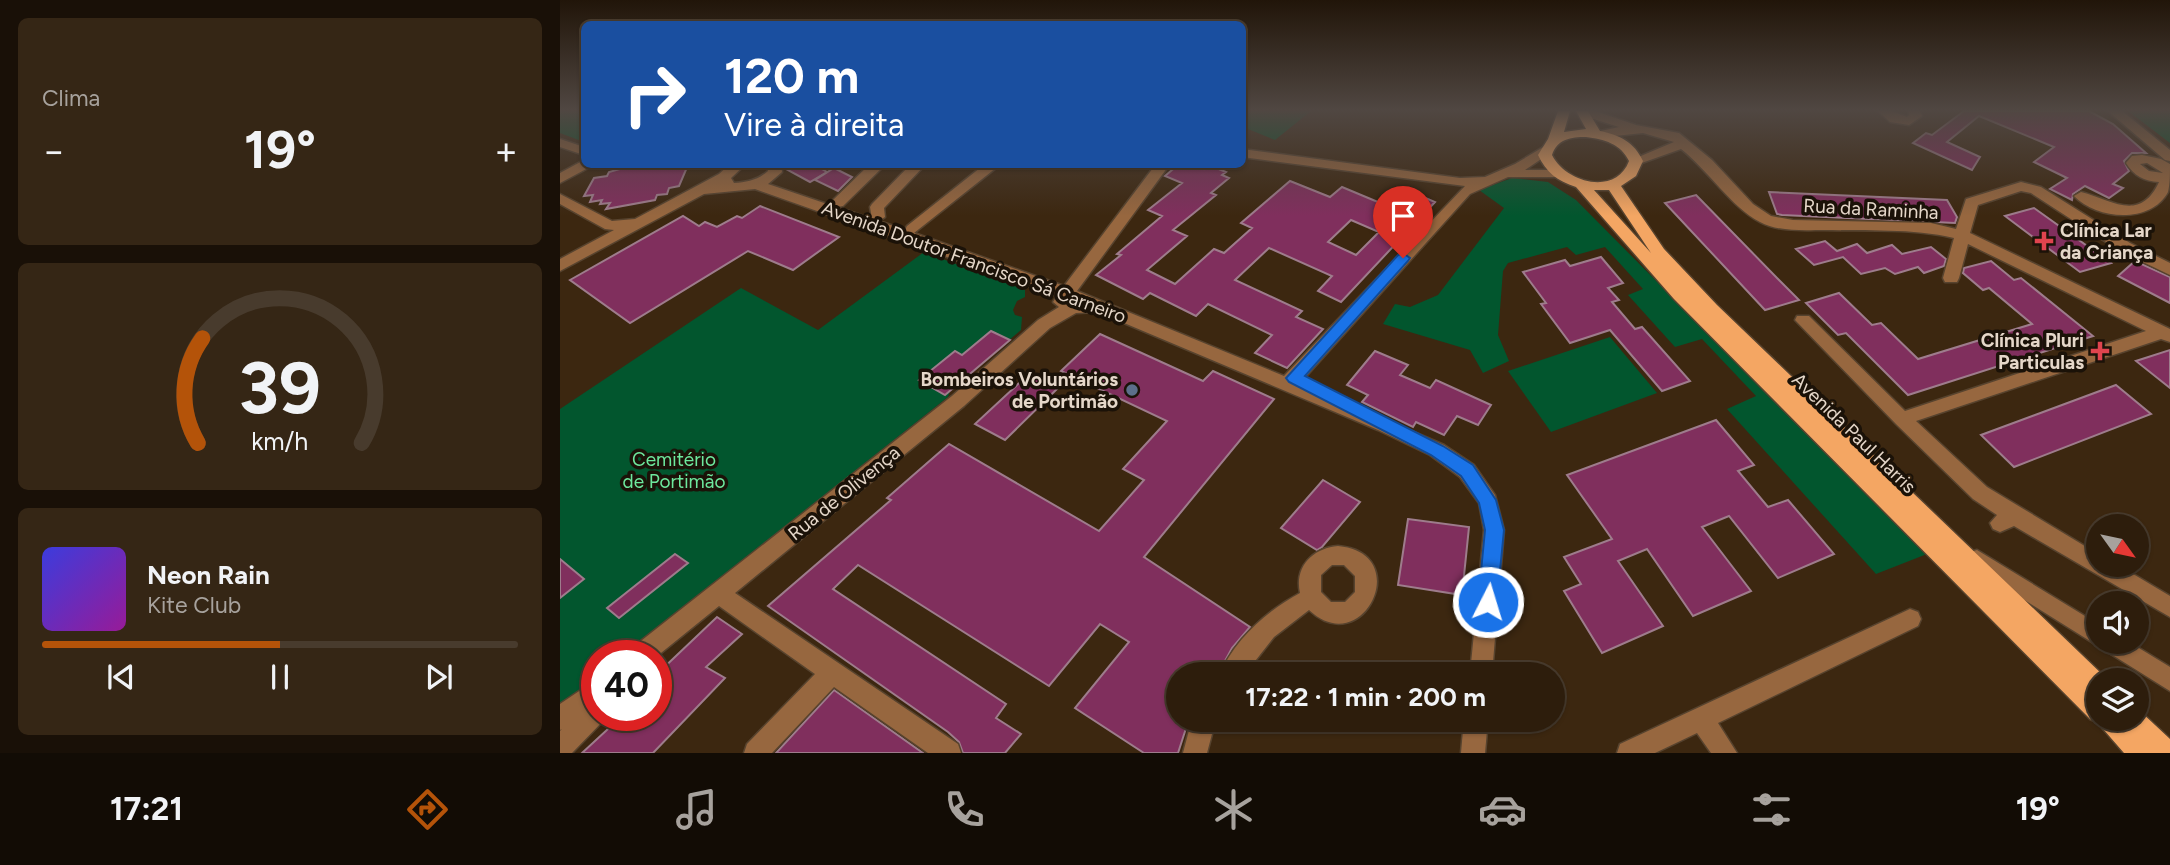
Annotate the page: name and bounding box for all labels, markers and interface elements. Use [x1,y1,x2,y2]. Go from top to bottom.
text: 120 m [724,46,859,105]
icon: right [609,49,700,140]
text: Clima [42,84,100,112]
text: Vire à direita [724,106,904,144]
text: 19° [244,119,316,181]
text: − [42,128,66,174]
text: + [494,128,518,174]
pin [1373,186,1433,258]
street label: Rua da Raminha [1803,194,1939,224]
street label: Avenida Doutor Francisco Sá Carneiro [819,196,1129,328]
icon: arrive [1384,197,1422,235]
place label: Clínica Lar da Criança [2060,219,2153,264]
marker: Clínica Lar da Criança [2034,231,2054,251]
place label: Clínica Pluri Particulas [1981,329,2084,374]
marker: Clínica Pluri Particulas [2090,341,2110,361]
text: 39 [239,344,321,431]
place label: Bombeiros Voluntários de Portimão [920,368,1118,413]
street label: Avenida Paul Harris [1787,368,1921,498]
marker: Bombeiros Voluntários de Portimão [1124,382,1140,398]
text: km/h [251,425,309,455]
street label: Rua de Olivença [784,441,904,545]
park label: Cemitério de Portimão [623,448,725,493]
north arrow [2086,514,2149,578]
map controls [2086,514,2149,731]
text: Neon Rain [147,559,270,591]
position arrow [1451,565,1525,639]
text: Kite Club [147,591,241,619]
button: sound [2086,591,2149,654]
speed limit sign: 40 [581,640,672,731]
icon: previous [102,658,140,696]
icon: pause [261,658,299,696]
icon: next [420,658,458,696]
button: layers [2086,668,2149,731]
text: 17:22 · 1 min · 200 m [1245,681,1486,713]
icon: directions [403,785,452,834]
icon: music [672,785,721,834]
icon: phone [940,785,989,834]
icon: climate [1209,785,1258,834]
icon: car [1478,785,1527,834]
icon: filters [1747,785,1796,834]
text: 17:21 [110,790,183,828]
text: 19° [2016,790,2060,828]

